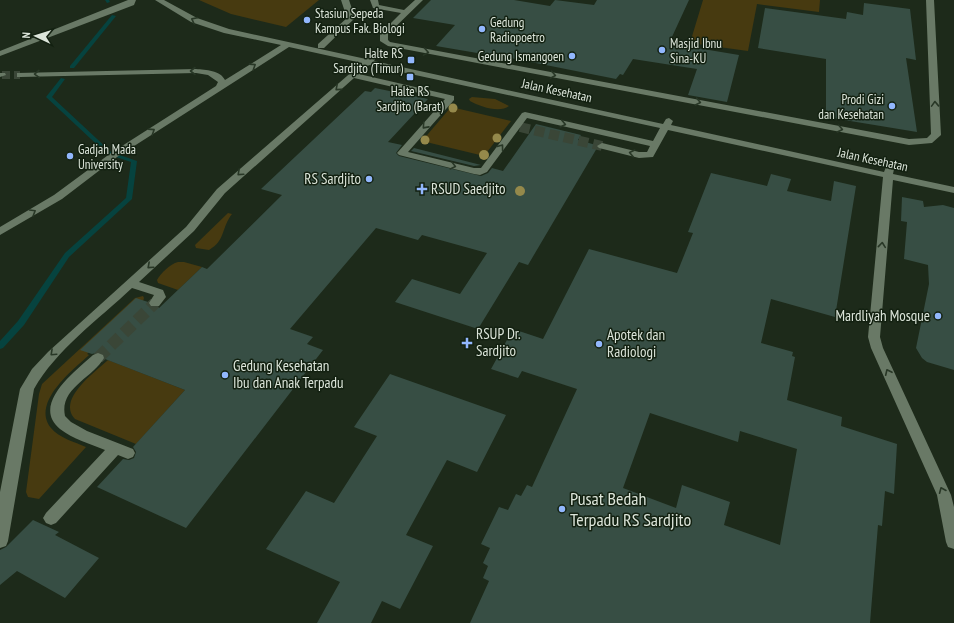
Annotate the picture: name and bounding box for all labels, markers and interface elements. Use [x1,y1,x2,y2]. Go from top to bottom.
place label: Stasiun Sepeda Kampus Fak. Biologi [315,5,405,37]
place label: Gedung Radiopoetro [490,14,545,46]
marker: Stasiun Sepeda Kampus Fak. Biologi [302,15,312,25]
north arrow [16,16,56,56]
one-way arrow [191,17,198,24]
marker: Gedung Radiopoetro [477,24,487,34]
text: N [19,32,33,39]
place label: Masjid Ibnu Sina-KU [670,35,722,67]
place label: Halte RS Sardjito (Timur) [333,45,403,77]
marker: Masjid Ibnu Sina-KU [657,45,667,55]
one-way arrow [422,47,429,56]
place label: Gedung Ismangoen [478,48,564,65]
marker: Gedung Ismangoen [567,51,577,61]
marker: Halte RS Sardjito (Timur) [406,55,416,65]
one-way arrow [249,63,256,71]
one-way arrow [190,67,196,75]
one-way arrow [34,70,40,78]
one-way arrow [550,71,557,79]
marker: Halte RS Sardjito (Barat) [405,72,415,82]
street label: Jalan Kesehatan [519,75,594,106]
one-way arrow [336,83,343,90]
place label: Halte RS Sardjito (Barat) [376,83,444,115]
place label: Prodi Gizi dan Kesehatan [818,91,884,123]
one-way arrow [695,97,702,106]
marker: Prodi Gizi dan Kesehatan [887,101,897,111]
one-way arrow [931,101,939,107]
one-way arrow [560,119,566,127]
one-way arrow [423,121,430,129]
one-way arrow [837,124,843,132]
one-way arrow [148,128,155,136]
place label: Gadjah Mada University [78,141,136,173]
one-way arrow [496,144,503,151]
street label: Jalan Kesehatan [835,144,910,175]
one-way arrow [629,150,635,158]
marker: Gadjah Mada University [65,151,75,161]
one-way arrow [449,161,456,170]
one-way arrow [237,169,245,176]
place label: RS Sardjito [304,169,361,188]
marker: RS Sardjito [364,174,374,184]
place label: RSUD Saedjito [431,179,506,198]
marker: RSUD Saedjito [416,183,428,195]
one-way arrow [29,209,36,217]
one-way arrow [877,242,886,248]
one-way arrow [147,261,154,268]
place label: Mardliyah Mosque [835,306,930,325]
marker: Mardliyah Mosque [933,311,943,321]
place label: RSUP Dr. Sardjito [476,324,521,360]
place label: Apotek dan Radiologi [607,325,665,361]
marker: RSUP Dr. Sardjito [461,337,473,349]
marker: Apotek dan Radiologi [594,339,604,349]
one-way arrow [50,349,58,356]
place label: Gedung Kesehatan Ibu dan Anak Terpadu [233,356,343,392]
one-way arrow [885,369,893,377]
marker: Gedung Kesehatan Ibu dan Anak Terpadu [220,370,230,380]
place label: Pusat Bedah Terpadu RS Sardjito [570,487,691,531]
one-way arrow [939,487,947,495]
marker: Pusat Bedah Terpadu RS Sardjito [557,504,567,514]

